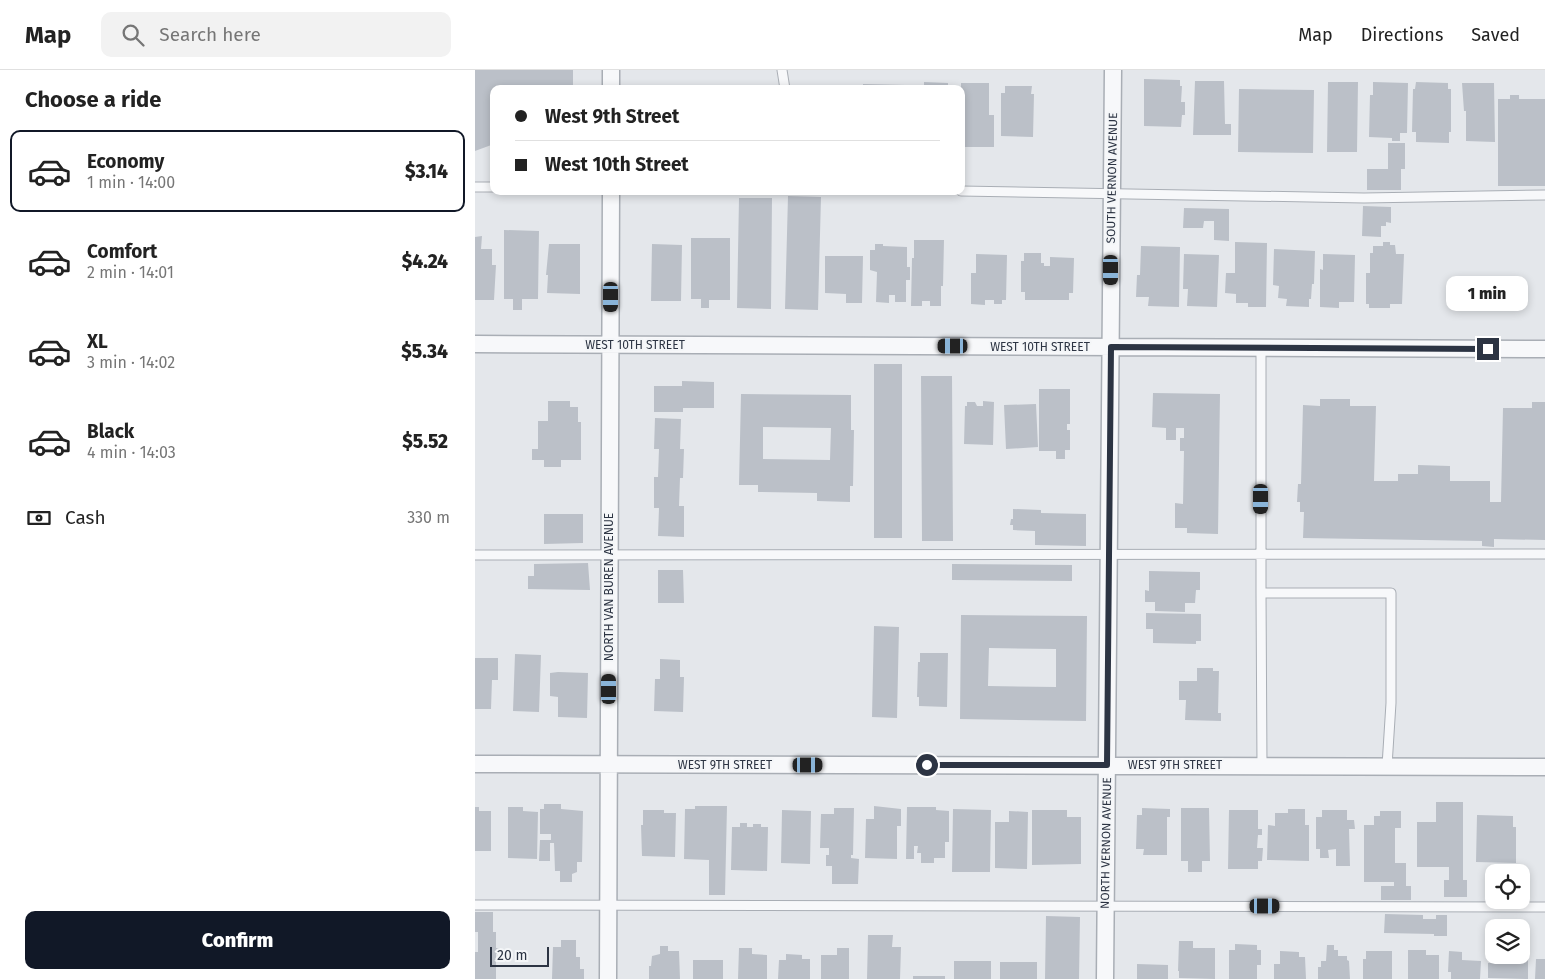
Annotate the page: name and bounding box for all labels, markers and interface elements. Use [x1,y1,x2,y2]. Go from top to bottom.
search box [101,12,451,57]
text: Map [25,21,71,49]
icon: search [119,21,147,49]
text: Search here [159,23,261,46]
text: Map [1298,24,1333,46]
text: Directions [1361,24,1443,46]
text: Saved [1471,24,1520,46]
text: Choose a ride [25,86,161,113]
text: West 9th Street [545,105,679,128]
street label: SOUTH VERNON AVENUE [1104,112,1120,244]
icon: car [27,149,72,194]
text: Economy [87,150,164,173]
text: West 10th Street [545,153,689,176]
text: $3.14 [405,160,448,183]
text: 1 min · 14:00 [87,173,175,192]
icon: car [27,239,72,284]
text: Comfort [87,240,157,263]
text: $4.24 [402,250,448,273]
car [1103,255,1118,285]
text: 2 min · 14:01 [87,263,174,282]
callout: 1 min [1447,276,1529,312]
car [603,282,618,312]
text: 1 min [1468,284,1506,303]
icon: car [27,329,72,374]
text: XL [87,330,108,353]
street label: WEST 10TH STREET [585,338,686,352]
route end [1477,338,1499,360]
car [938,339,968,354]
text: $5.34 [401,340,448,363]
street label: WEST 10TH STREET [990,340,1091,354]
text: 3 min · 14:02 [87,353,175,372]
icon: car [27,419,72,464]
text: Black [87,420,134,443]
text: $5.52 [402,430,448,453]
text: 4 min · 14:03 [87,443,176,462]
car [1253,484,1268,514]
icon: cash [25,504,53,532]
text: Cash [65,506,106,529]
text: 330 m [407,508,450,527]
street label: NORTH VAN BUREN AVENUE [602,513,616,661]
car [601,674,616,704]
route start [916,754,938,776]
street label: WEST 9TH STREET [678,758,773,772]
car [793,758,823,773]
street label: WEST 9TH STREET [1128,758,1223,772]
street label: NORTH VERNON AVENUE [1098,777,1114,909]
map controls [1485,864,1530,964]
button: locate [1485,864,1530,909]
car [1250,899,1280,914]
button: Confirm [25,911,450,969]
button: layers [1485,919,1530,964]
scale bar [490,944,549,967]
text: 20 m [497,947,527,964]

